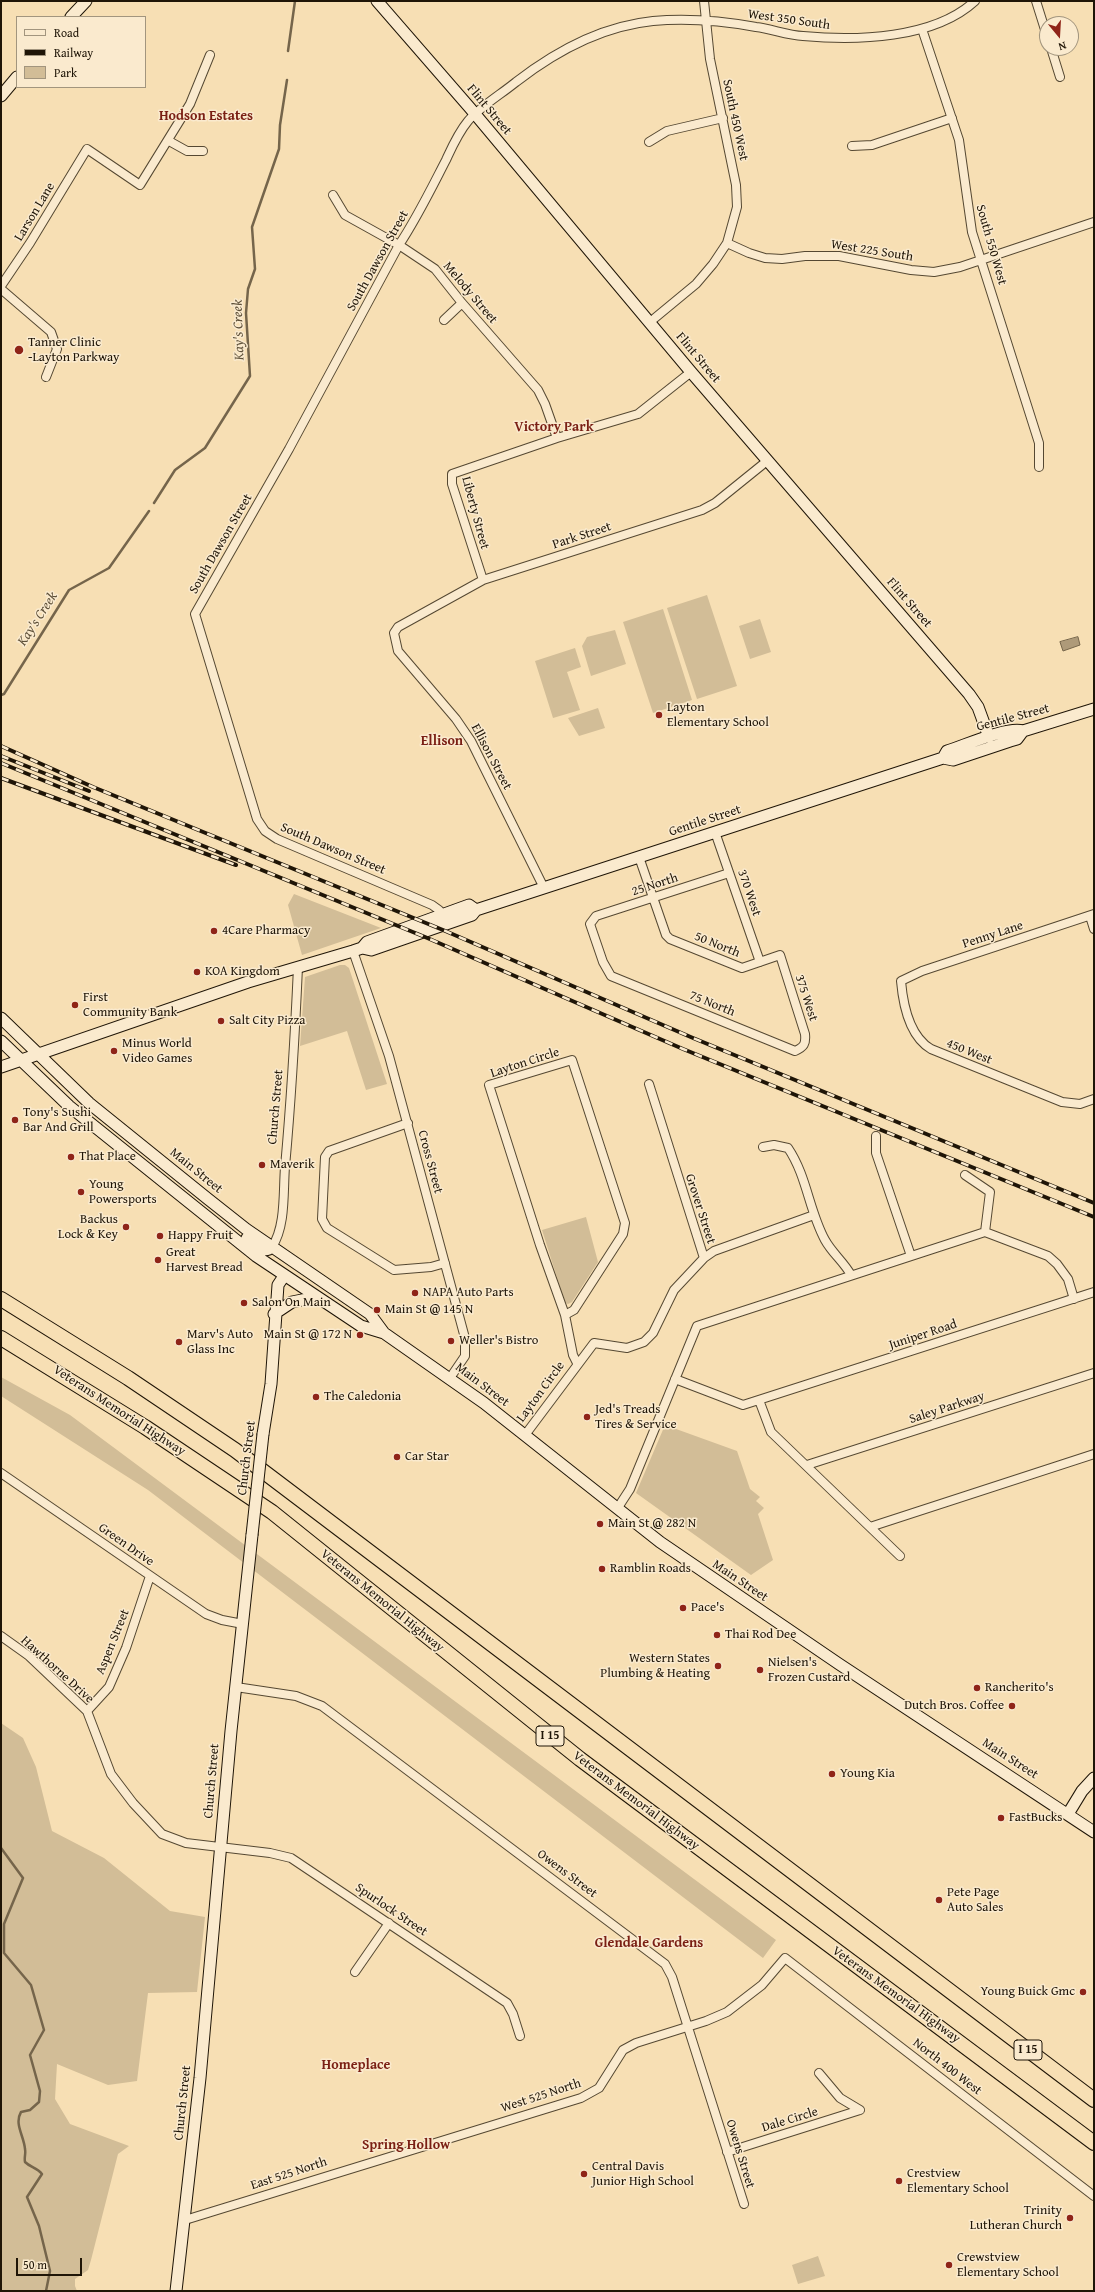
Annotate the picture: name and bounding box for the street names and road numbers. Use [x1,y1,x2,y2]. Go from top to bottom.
street label: West 350 South [747,7,831,33]
street label: South 450 West [719,78,751,162]
street label: Flint Street [463,82,515,138]
street label: Larson Lane [11,180,59,244]
street label: South 550 West [972,203,1010,287]
street label: South Dawson Street [344,208,412,314]
street label: West 225 South [830,237,914,265]
street label: Melody Street [440,259,500,327]
street label: Flint Street [672,330,724,386]
street label: Liberty Street [458,475,492,551]
street label: South Dawson Street [186,491,256,597]
street label: Park Street [551,519,613,553]
street label: Flint Street [883,575,935,631]
street label: Gentile Street [975,701,1051,735]
street label: Ellison Street [467,721,515,793]
street label: Gentile Street [667,802,743,840]
street label: South Dawson Street [278,820,388,878]
street label: 370 West [734,868,764,918]
street label: 25 North [630,870,680,900]
street label: Penny Lane [961,918,1025,952]
street label: 50 North [692,929,742,961]
street label: 375 West [791,973,821,1023]
street label: 75 North [687,988,737,1020]
street label: 450 West [944,1036,994,1068]
street label: Layton Circle [489,1045,561,1081]
street label: Church Street [265,1069,287,1145]
street label: Cross Street [414,1129,446,1195]
street label: Main Street [166,1145,226,1197]
street label: Grover Street [681,1172,719,1246]
street label: Juniper Road [887,1317,959,1353]
street label: Layton Circle [514,1358,568,1426]
street label: Main Street [452,1360,512,1410]
street label: Veterans Memorial Highway [50,1362,188,1460]
street label: Saley Parkway [907,1388,987,1428]
street label: Church Street [235,1420,259,1496]
street label: Green Drive [95,1520,157,1570]
street label: Veterans Memorial Highway [317,1546,447,1656]
street label: Main Street [709,1557,771,1605]
street label: Aspen Street [93,1607,133,1677]
street label: Hawthorne Drive [17,1633,97,1707]
road number: I 15 [536,1726,564,1746]
street label: Main Street [979,1735,1041,1783]
street label: Church Street [201,1743,223,1819]
street label: Veterans Memorial Highway [570,1748,702,1854]
street label: Owens Street [534,1846,600,1902]
street label: Spurlock Street [352,1880,430,1940]
street label: Veterans Memorial Highway [829,1943,963,2047]
street label: North 400 West [909,2035,985,2099]
road number: I 15 [1014,2040,1042,2060]
street label: Church Street [171,2065,195,2141]
street label: West 525 North [499,2076,583,2116]
street label: Dale Circle [760,2104,820,2136]
street label: Owens Street [722,2118,758,2190]
street label: East 525 North [249,2154,329,2194]

